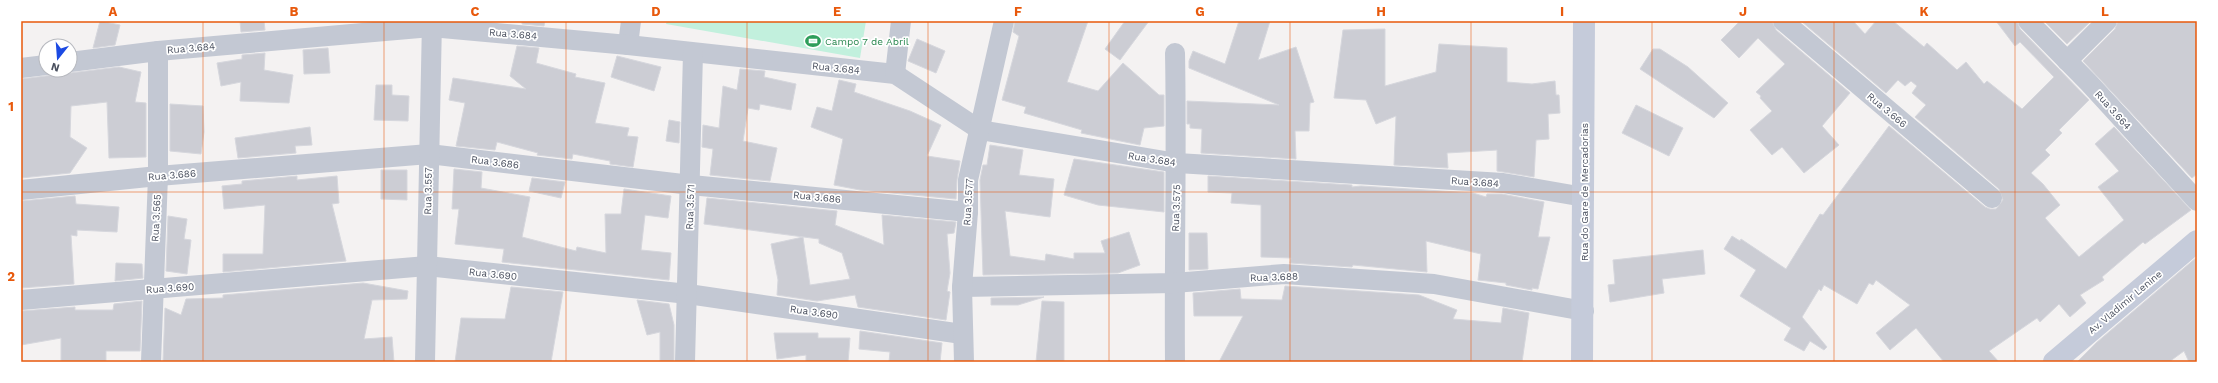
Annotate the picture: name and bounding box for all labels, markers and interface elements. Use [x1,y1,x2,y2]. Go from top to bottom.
text: A [109,4,118,19]
text: B [290,4,299,19]
text: C [471,4,480,19]
text: D [651,4,661,19]
text: E [833,4,841,19]
text: F [1014,4,1022,19]
text: G [1195,4,1205,19]
text: H [1376,4,1386,19]
text: I [1560,4,1564,19]
text: J [1739,4,1747,19]
text: K [1919,4,1929,19]
text: L [2101,4,2109,19]
street label: Rua 3.684 [488,26,538,42]
sports icon: Campo 7 de Abril [804,32,822,50]
place label: Campo 7 de Abril [825,36,909,47]
north arrow [38,38,78,78]
street label: Rua 3.684 [166,40,216,56]
text: N [49,60,61,74]
street label: Rua 3.684 [811,60,861,76]
street label: Rua 3.664 [2093,88,2133,132]
street label: Rua 3.666 [1865,90,1909,130]
text: 1 [8,99,14,114]
street label: Rua do Gare de Mercadorias [1579,123,1590,261]
street label: Rua 3.684 [1127,150,1177,168]
street label: Rua 3.686 [470,154,520,170]
street label: Rua 3.686 [148,167,196,183]
street label: Rua 3.557 [422,167,434,215]
street label: Rua 3.684 [1451,175,1499,189]
street label: Rua 3.577 [961,178,975,226]
street label: Rua 3.571 [684,184,696,230]
street label: Rua 3.575 [1170,184,1182,232]
street label: Rua 3.686 [792,189,842,205]
street label: Rua 3.565 [149,194,163,242]
street label: Rua 3.690 [468,266,518,282]
street label: Av. Vladimir Lenine [2086,268,2164,336]
text: 2 [7,269,15,284]
street label: Rua 3.688 [1250,271,1298,283]
street label: Rua 3.690 [145,281,195,295]
street label: Rua 3.690 [789,303,839,321]

